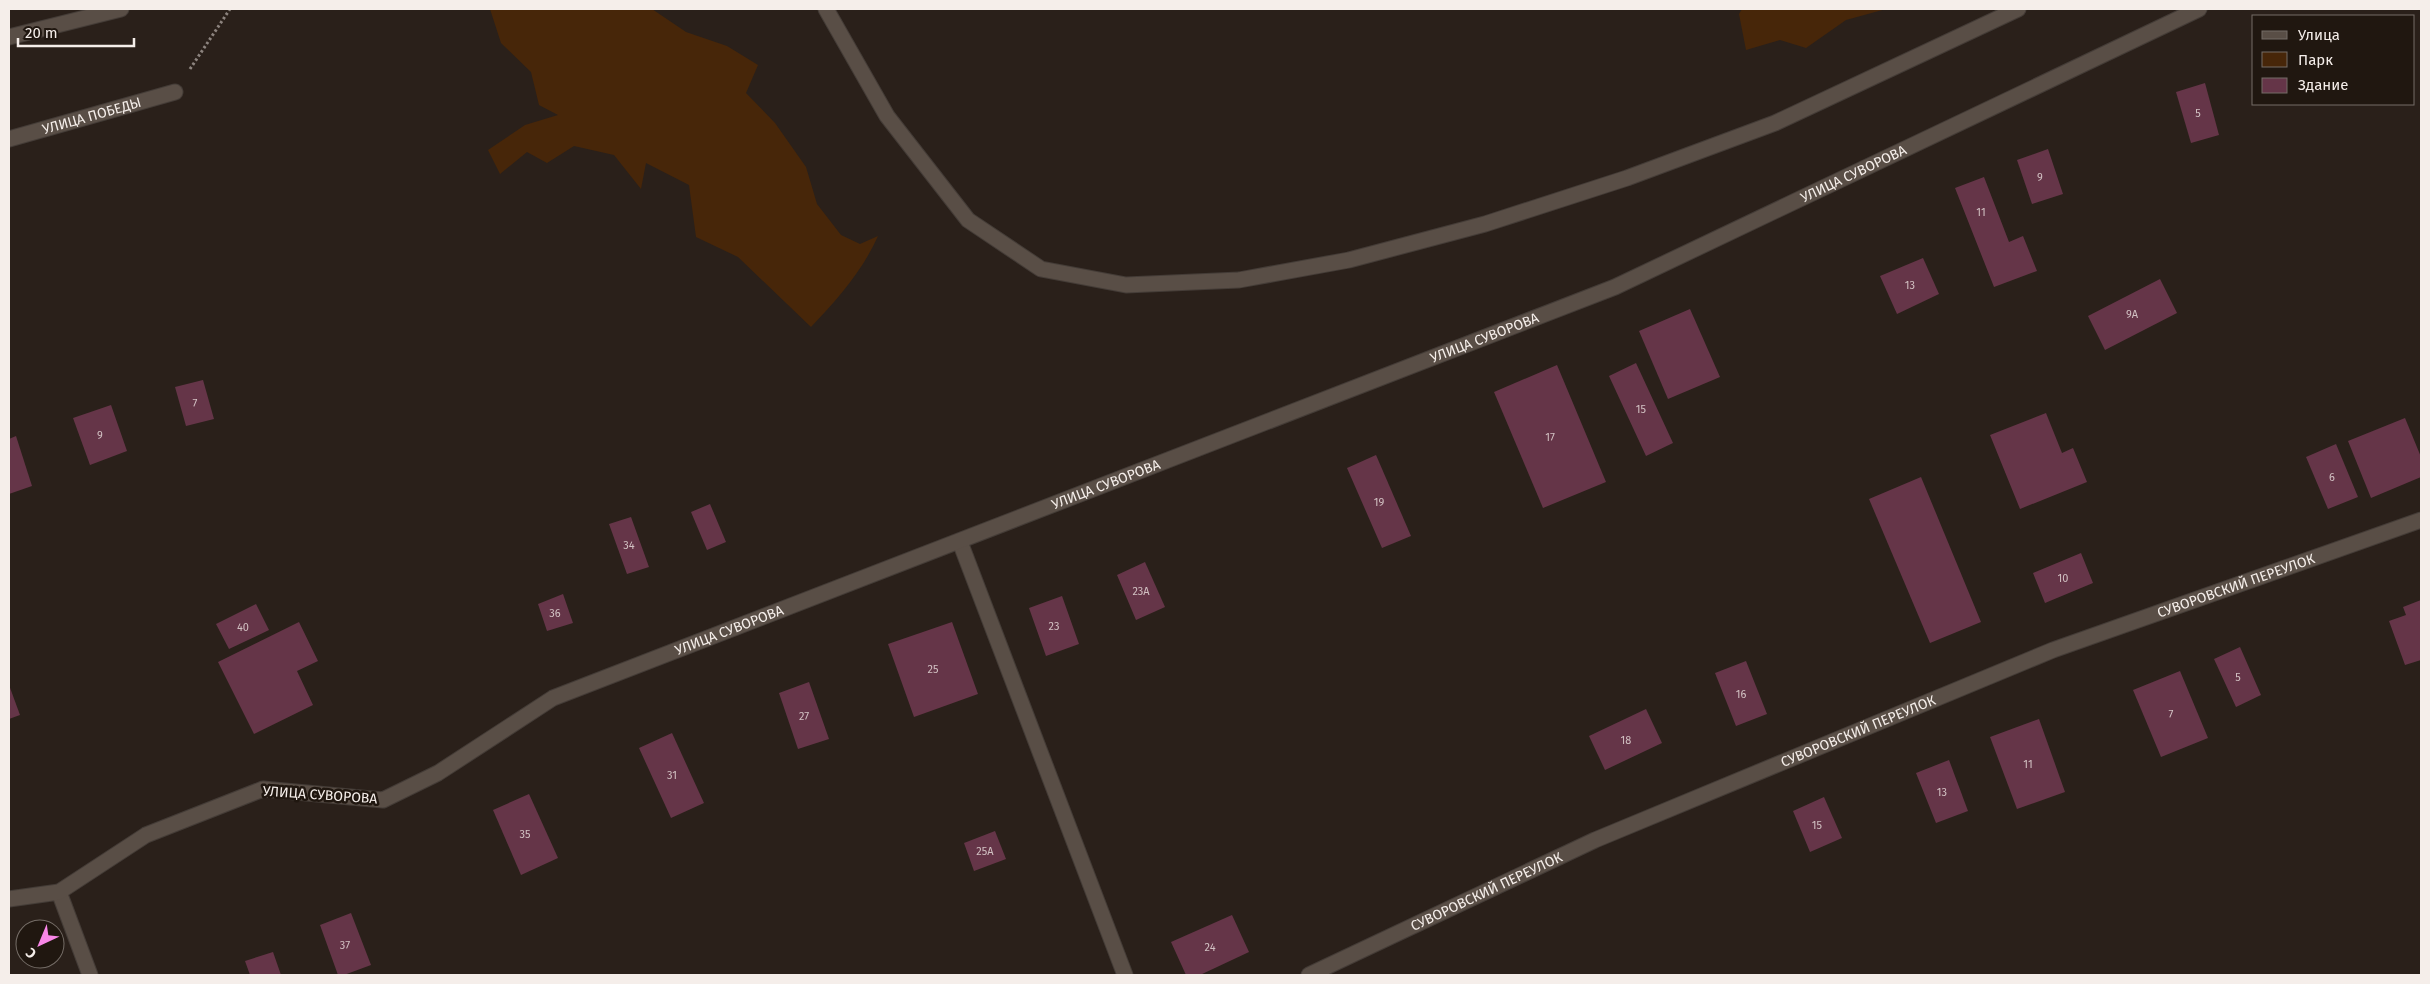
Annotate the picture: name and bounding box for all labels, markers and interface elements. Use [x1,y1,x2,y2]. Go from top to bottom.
scale bar [18,15,134,47]
legend [2252,15,2415,105]
text: 20 m [25,24,58,42]
text: Улица [2298,26,2340,44]
text: Парк [2298,51,2333,69]
text: Здание [2298,76,2348,94]
street label: УЛИЦА ПОБЕДЫ [40,94,143,138]
house number: 5 [2195,107,2201,120]
street label: УЛИЦА СУВОРОВА [1798,141,1909,206]
house number: 9 [2037,171,2043,184]
house number: 11 [1976,206,1986,219]
house number: 13 [1905,279,1915,292]
house number: 9А [2126,308,2139,321]
street label: УЛИЦА СУВОРОВА [1428,309,1541,366]
house number: 7 [193,397,198,410]
house number: 15 [1636,403,1647,416]
house number: 9 [97,429,103,442]
house number: 17 [1545,431,1555,444]
street label: УЛИЦА СУВОРОВА [1049,455,1162,513]
house number: 6 [2329,471,2335,484]
house number: 19 [1374,496,1384,509]
house number: 34 [623,539,635,552]
street label: СУВОРОВСКИЙ ПЕРЕУЛОК [2155,550,2318,621]
house number: 10 [2058,572,2068,585]
house number: 23А [1132,585,1150,598]
street label: УЛИЦА СУВОРОВА [672,601,786,659]
house number: 36 [549,607,561,620]
house number: 23 [1049,620,1059,633]
house number: 40 [237,621,249,634]
house number: 25 [928,663,939,676]
house number: 5 [2235,671,2241,684]
house number: 16 [1736,688,1746,701]
street label: СУВОРОВСКИЙ ПЕРЕУЛОК [1778,691,1939,771]
house number: 7 [2169,708,2174,721]
house number: 27 [799,710,809,723]
house number: 18 [1621,734,1631,747]
house number: 11 [2023,758,2033,771]
house number: 31 [667,769,677,782]
street label: УЛИЦА СУВОРОВА [262,783,378,807]
house number: 13 [1937,786,1947,799]
house number: 15 [1812,819,1823,832]
house number: 35 [520,828,531,841]
house number: 25А [976,845,994,858]
street label: СУВОРОВСКИЙ ПЕРЕУЛОК [1408,848,1566,934]
north arrow [15,919,65,969]
house number: 37 [340,939,350,952]
house number: 24 [1205,941,1216,954]
text: С [23,944,40,962]

